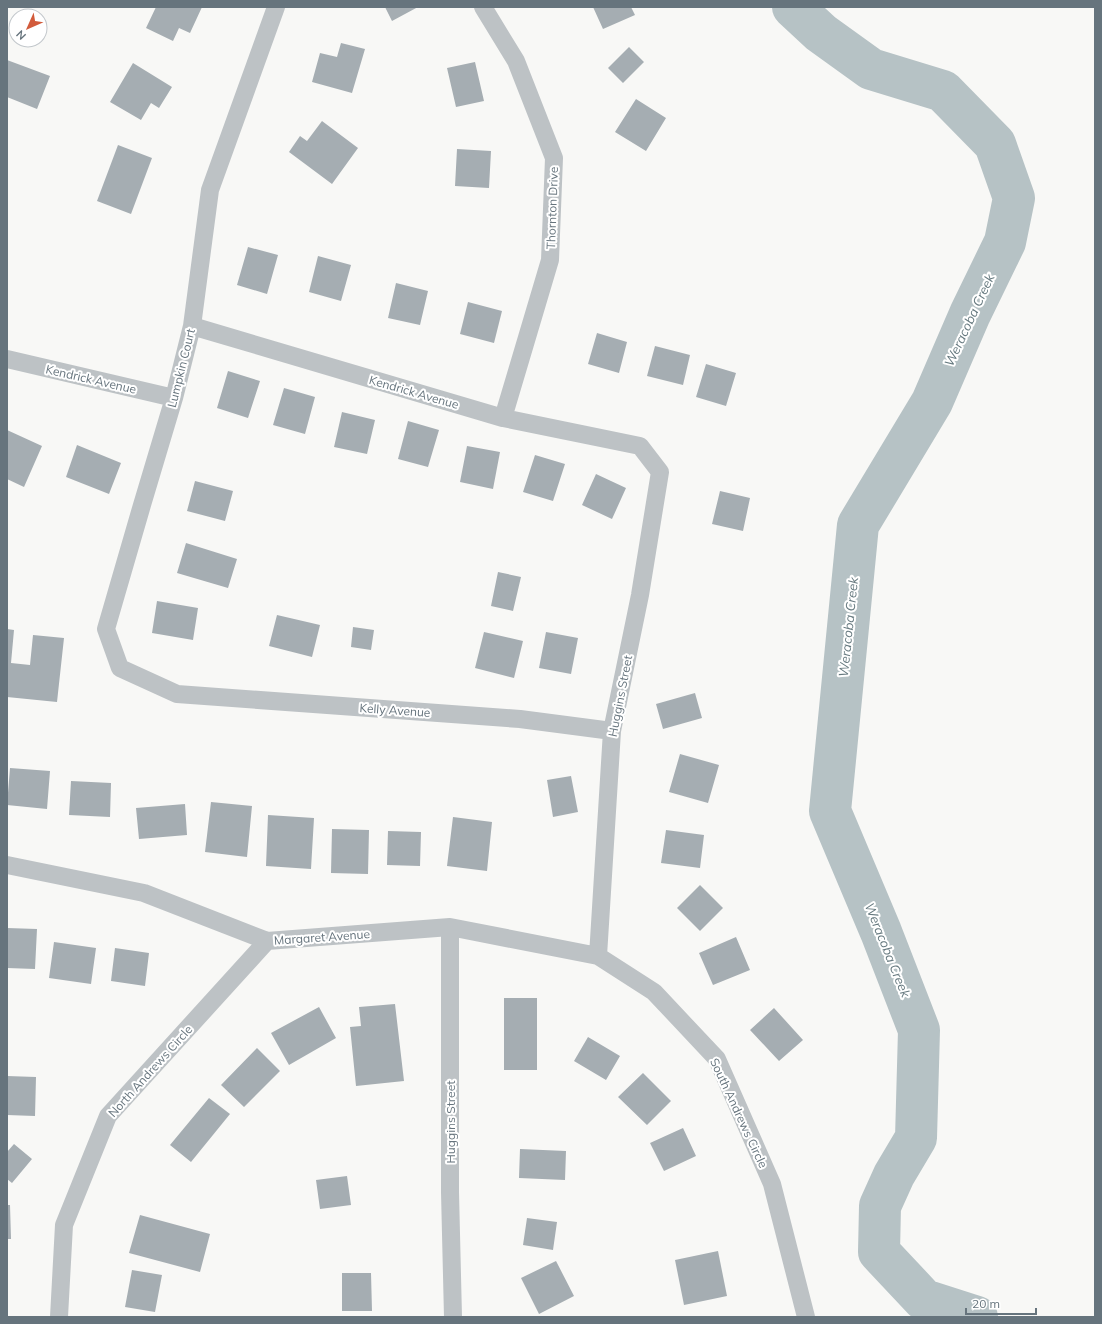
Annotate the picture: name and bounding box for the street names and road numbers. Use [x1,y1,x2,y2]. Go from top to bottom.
street label: Thornton Drive [543,166,561,250]
street label: Lumpkin Court [164,327,198,409]
street label: Kendrick Avenue [44,361,138,397]
street label: Kendrick Avenue [367,372,461,412]
street label: Huggins Street [605,654,635,738]
street label: Kelly Avenue [359,700,431,720]
street label: Margaret Avenue [274,926,370,948]
street label: North Andrews Circle [105,1022,195,1120]
street label: South Andrews Circle [707,1056,771,1170]
street label: Huggins Street [443,1081,458,1163]

